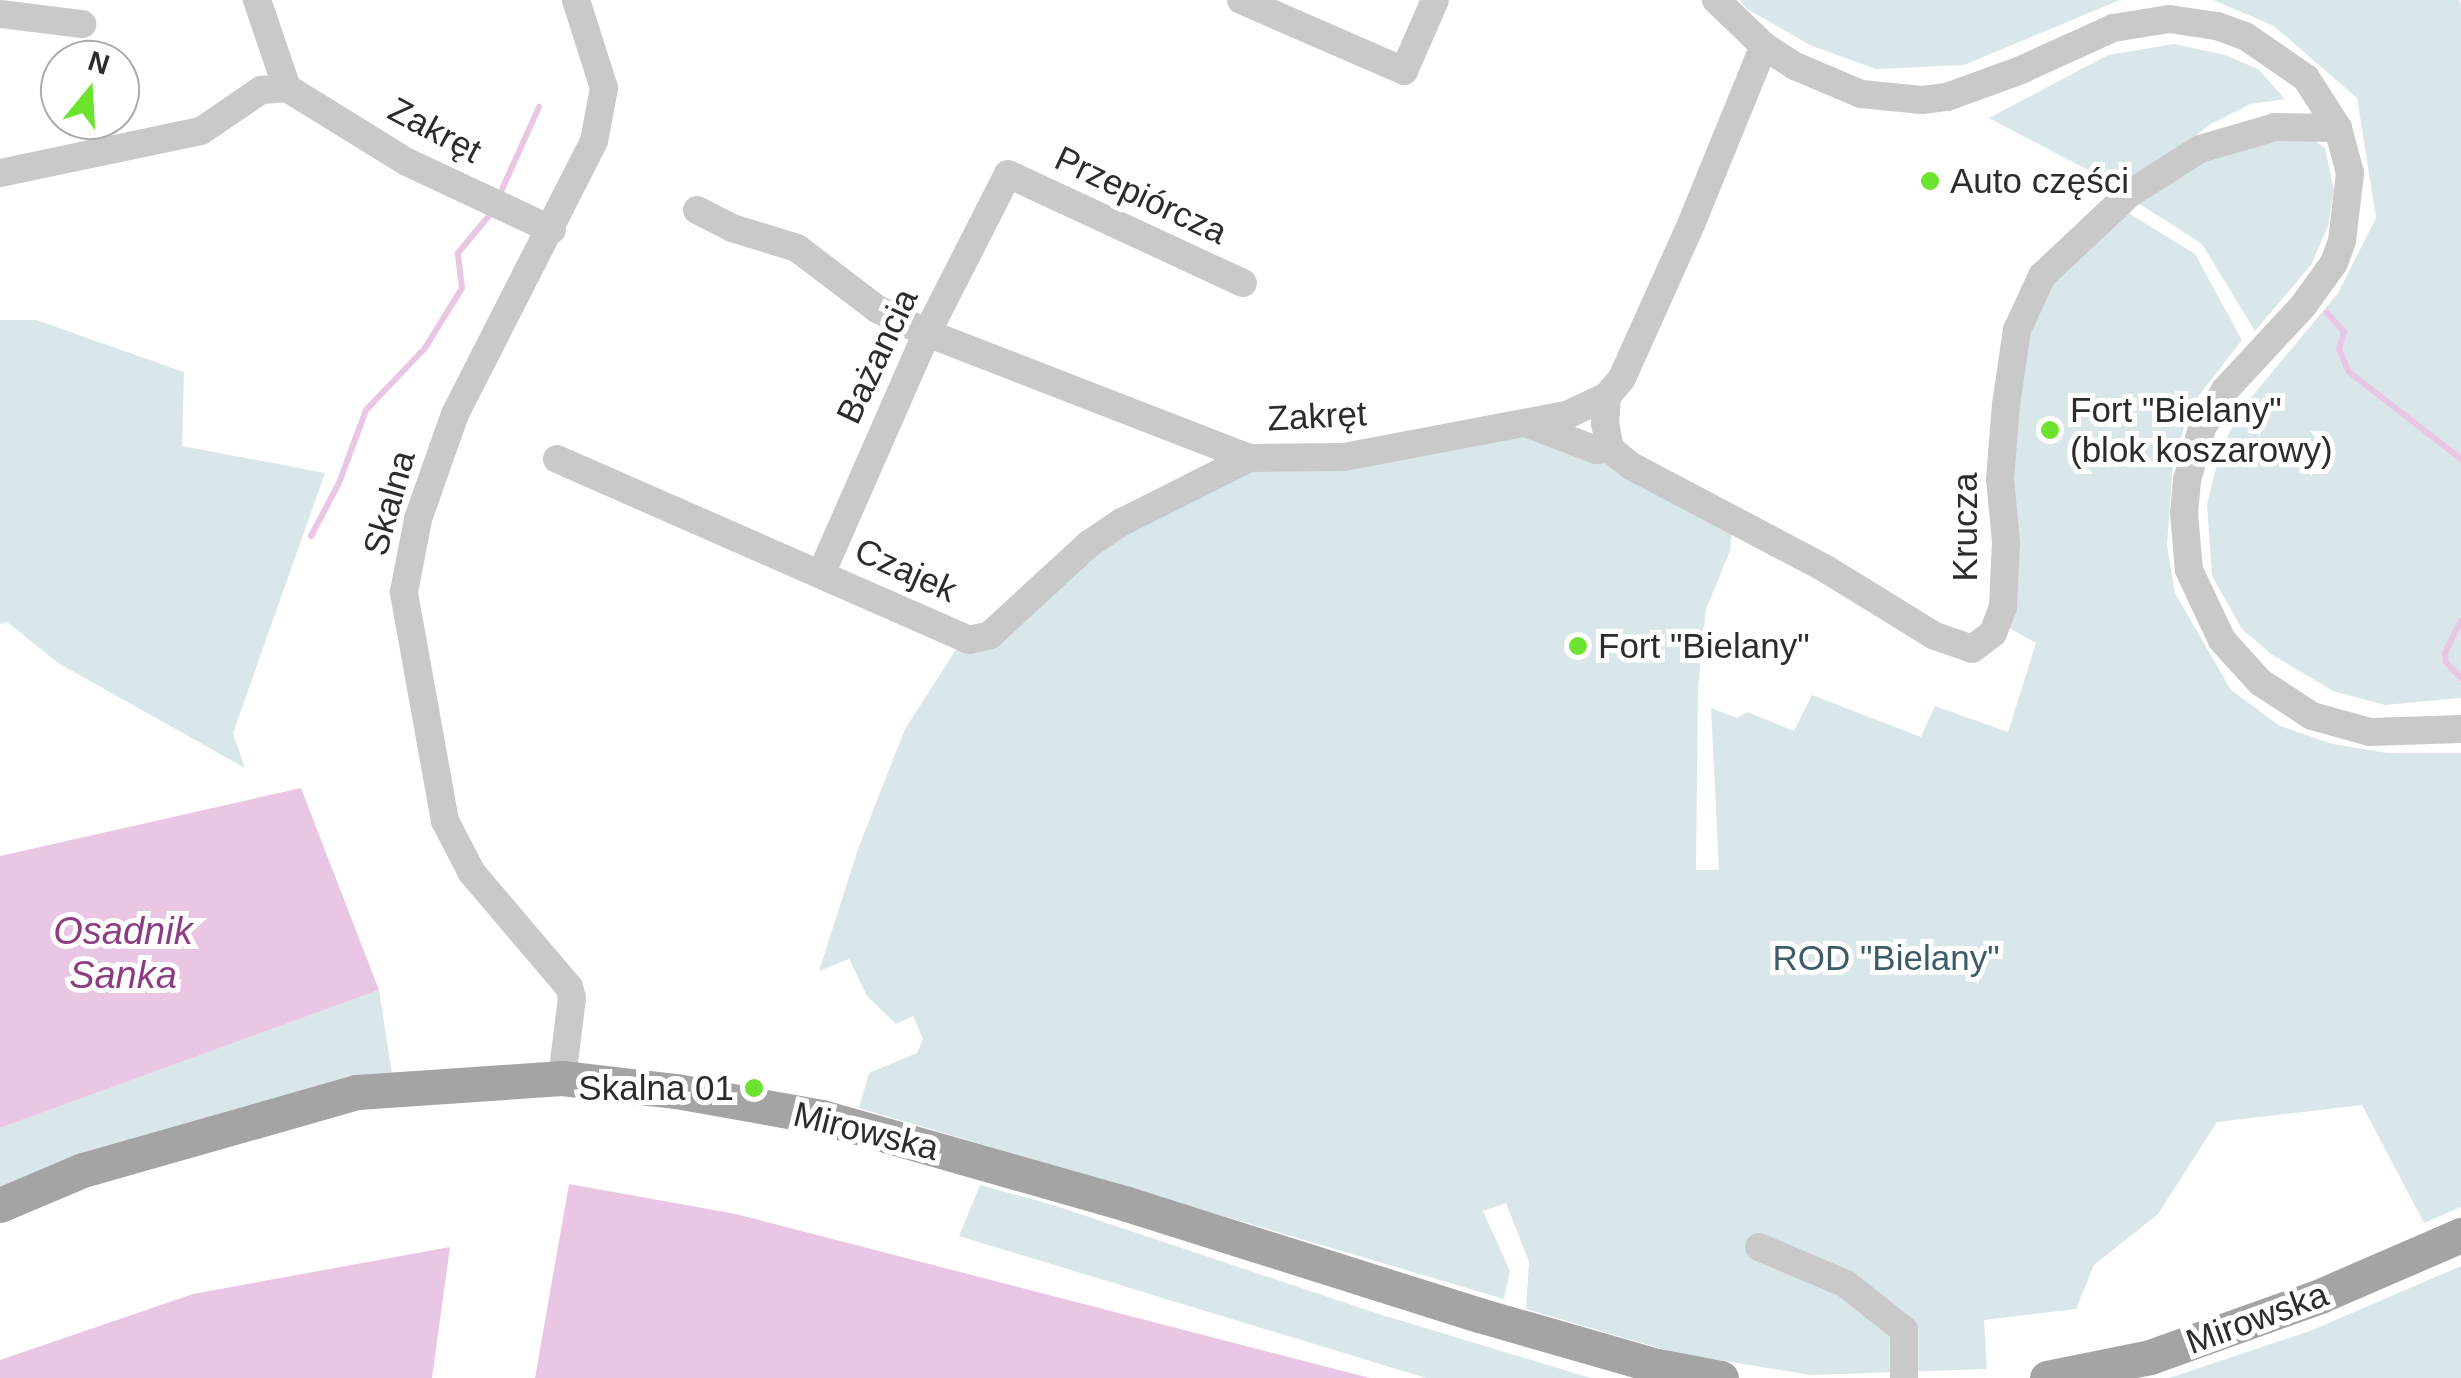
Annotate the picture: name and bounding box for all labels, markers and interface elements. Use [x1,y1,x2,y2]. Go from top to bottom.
north arrow [40,40,140,140]
text: N [84,45,113,81]
street label: Zakręt [381,88,489,172]
street label: Przepiórcza [1048,137,1234,253]
place label: Auto części [1950,160,2129,202]
marker: Auto części [1919,170,1941,192]
street label: Bażancia [828,282,926,430]
place label: Fort "Bielany" (blok koszarowy) [2070,389,2333,471]
street label: Zakręt [1266,392,1368,440]
marker: Fort "Bielany" (blok koszarowy) [2039,419,2061,441]
street label: Skalna [354,446,424,560]
street label: Krucza [1944,473,1986,581]
street label: Czajek [849,529,963,611]
place label: Fort "Bielany" [1598,625,1810,667]
marker: Fort "Bielany" [1567,635,1589,657]
water label: Osadnik Sanka [53,909,193,998]
park label: ROD "Bielany" [1772,937,2000,979]
place label: Skalna 01 [578,1067,734,1109]
marker: Skalna 01 [743,1077,765,1099]
street label: Mirowska [789,1093,943,1169]
street label: Mirowska [2180,1273,2334,1363]

